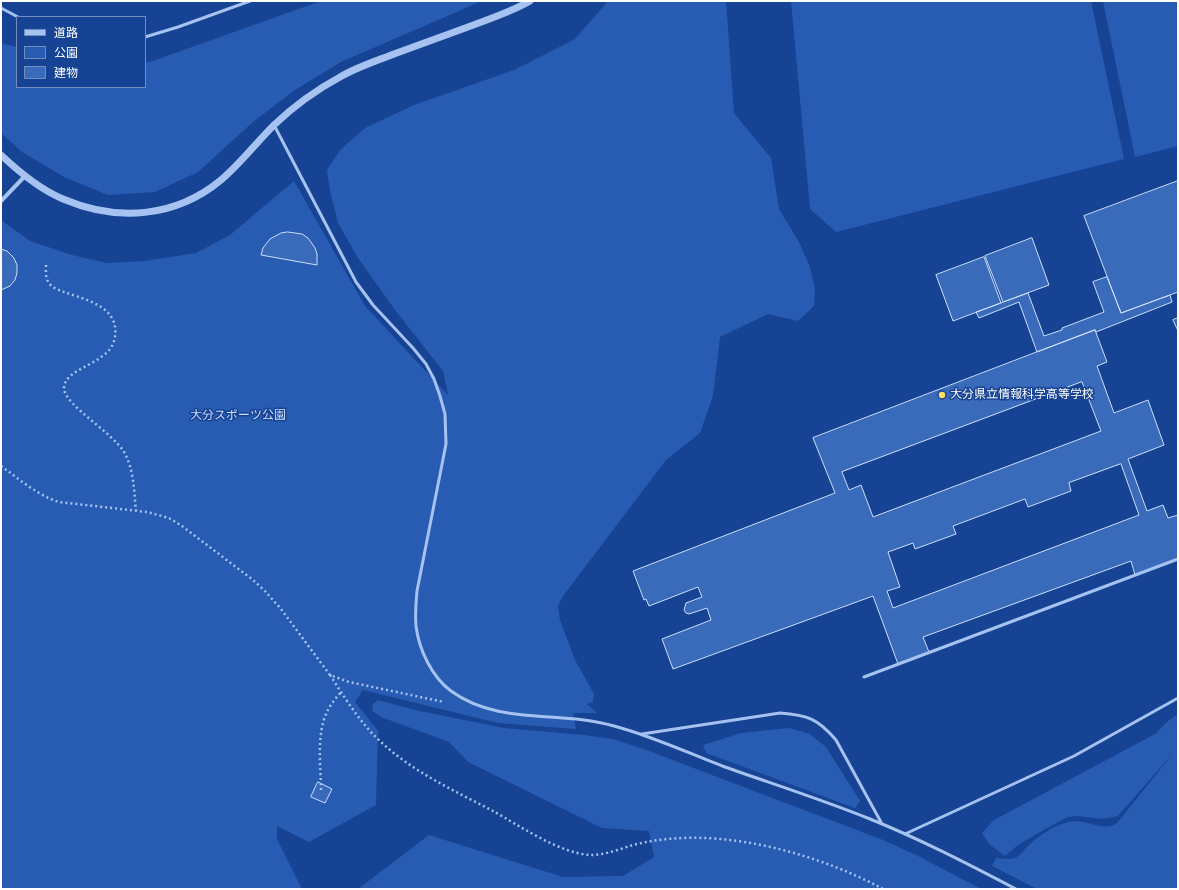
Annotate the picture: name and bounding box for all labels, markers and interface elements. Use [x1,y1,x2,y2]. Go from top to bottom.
legend [16,16,146,88]
text: 道路 [54,25,78,41]
text: 公園 [54,45,78,61]
text: 建物 [54,65,78,81]
place label: 大分県立情報科学高等学校 [950,388,1094,402]
marker: 大分県立情報科学高等学校 [937,390,947,400]
park label: 大分スポーツ公園 [190,409,286,423]

